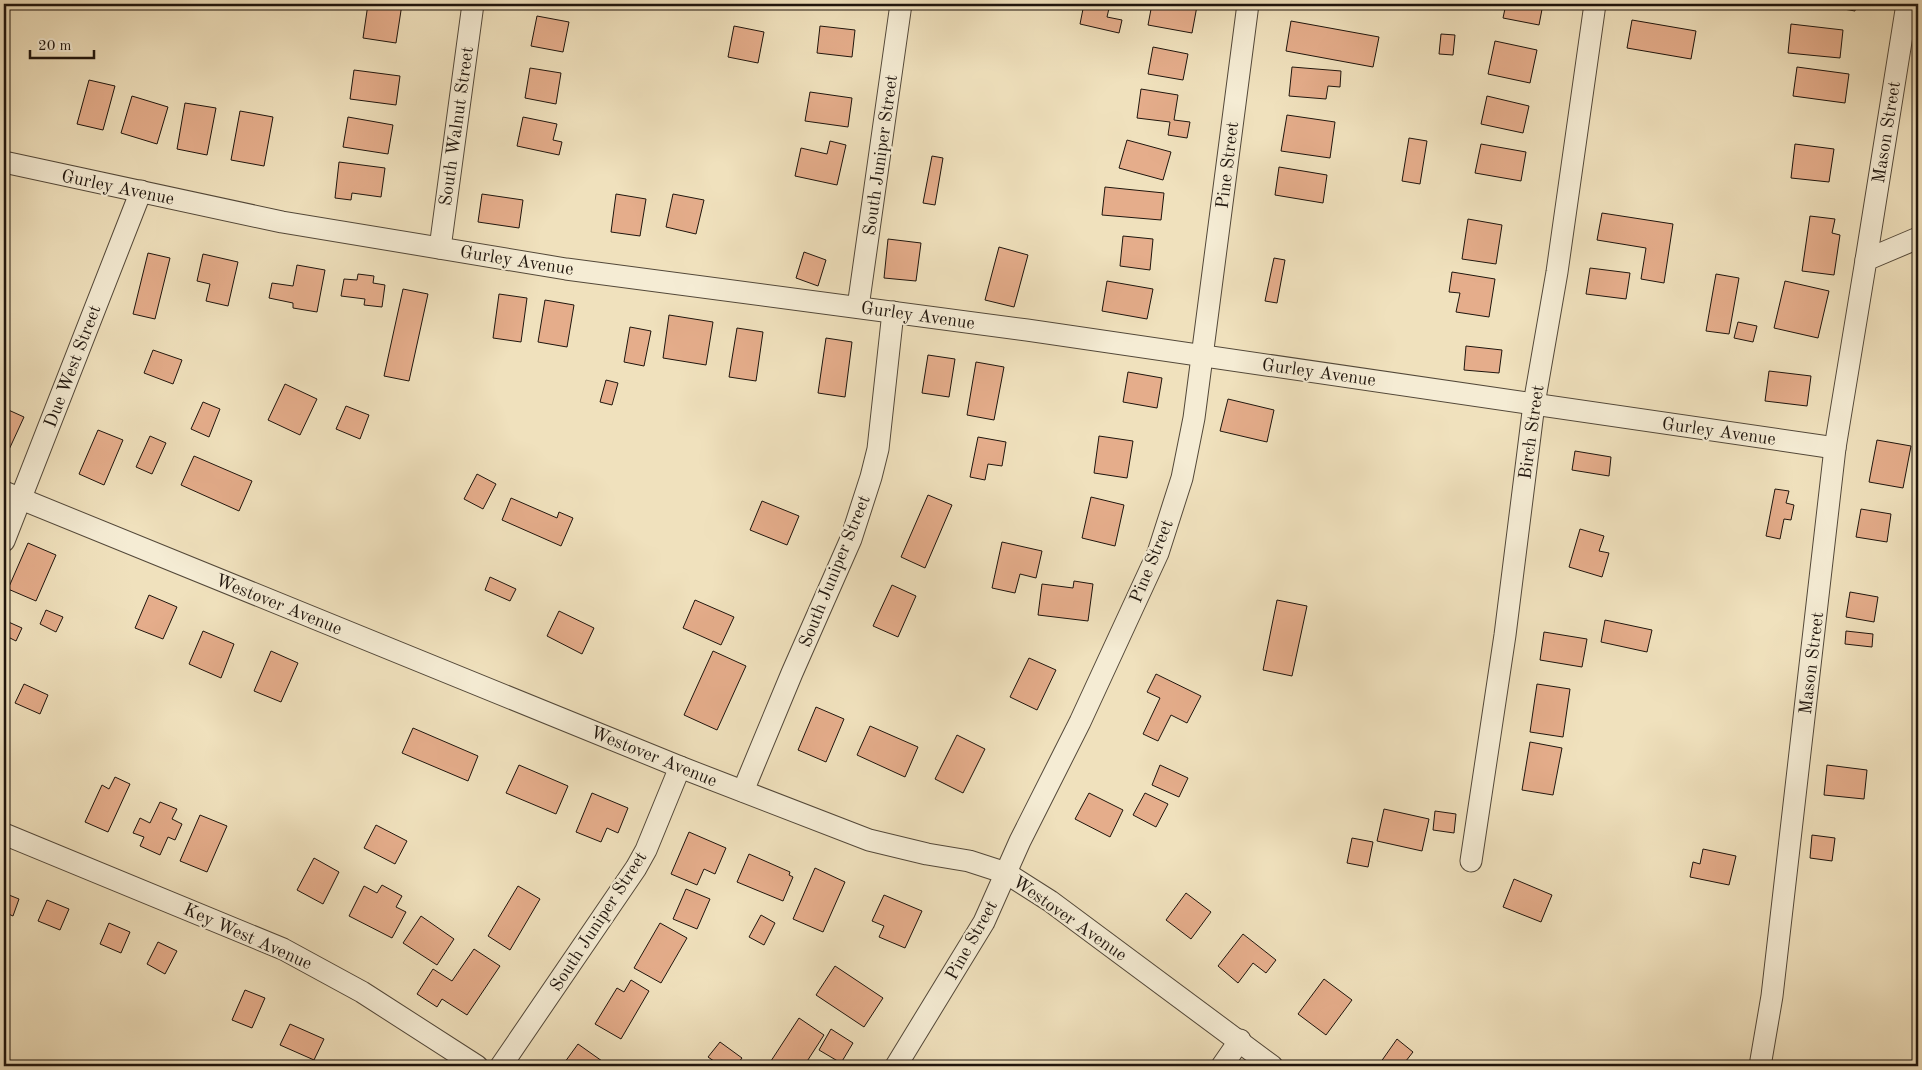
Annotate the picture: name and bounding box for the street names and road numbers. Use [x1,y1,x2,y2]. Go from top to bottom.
street label: South Walnut Street [437,45,477,207]
street label: South Juniper Street [861,73,901,237]
street label: Mason Street [1870,80,1904,185]
street label: Pine Street [1214,120,1242,210]
street label: Gurley Avenue [60,167,176,209]
street label: Gurley Avenue [459,243,575,279]
street label: Gurley Avenue [860,299,976,333]
street label: Due West Street [41,303,105,430]
street label: Gurley Avenue [1261,356,1377,390]
street label: Birch Street [1516,384,1548,480]
street label: Gurley Avenue [1661,415,1777,449]
street label: South Juniper Street [796,493,874,650]
street label: Pine Street [1127,517,1177,605]
street label: Westover Avenue [213,571,344,638]
street label: Mason Street [1797,611,1827,715]
street label: Westover Avenue [588,723,719,790]
street label: South Juniper Street [547,849,651,995]
street label: Westover Avenue [1009,873,1130,965]
street label: Pine Street [943,898,1001,983]
street label: Key West Avenue [181,901,315,973]

